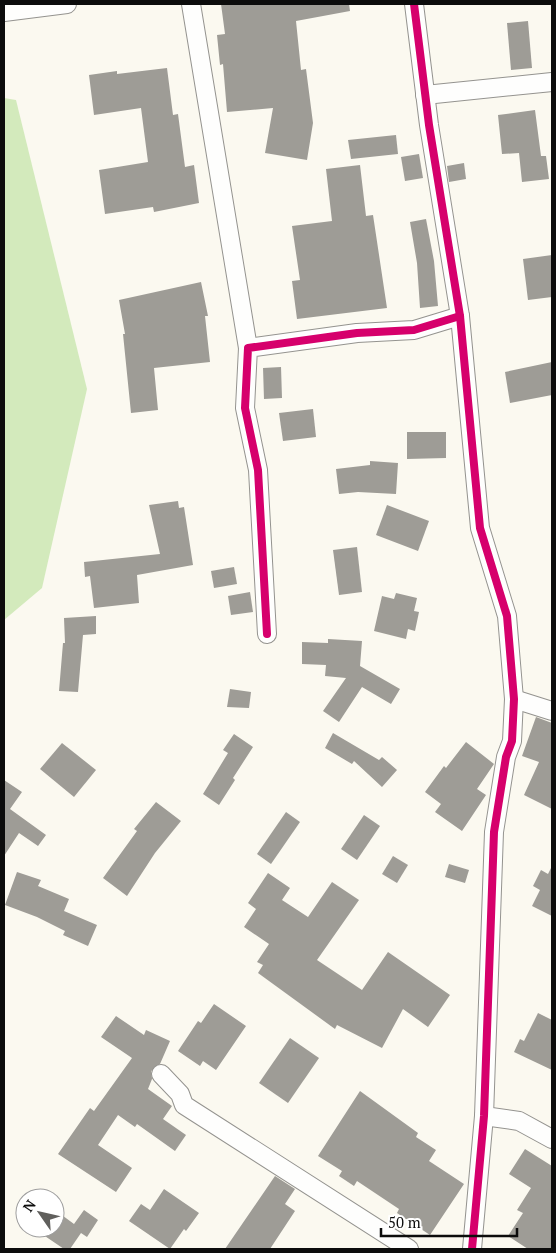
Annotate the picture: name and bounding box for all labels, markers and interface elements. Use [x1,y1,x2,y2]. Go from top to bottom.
north arrow [15,1188,65,1238]
text: N [18,1195,40,1215]
scale bar [381,1206,517,1238]
text: 50 m [388,1212,421,1232]

